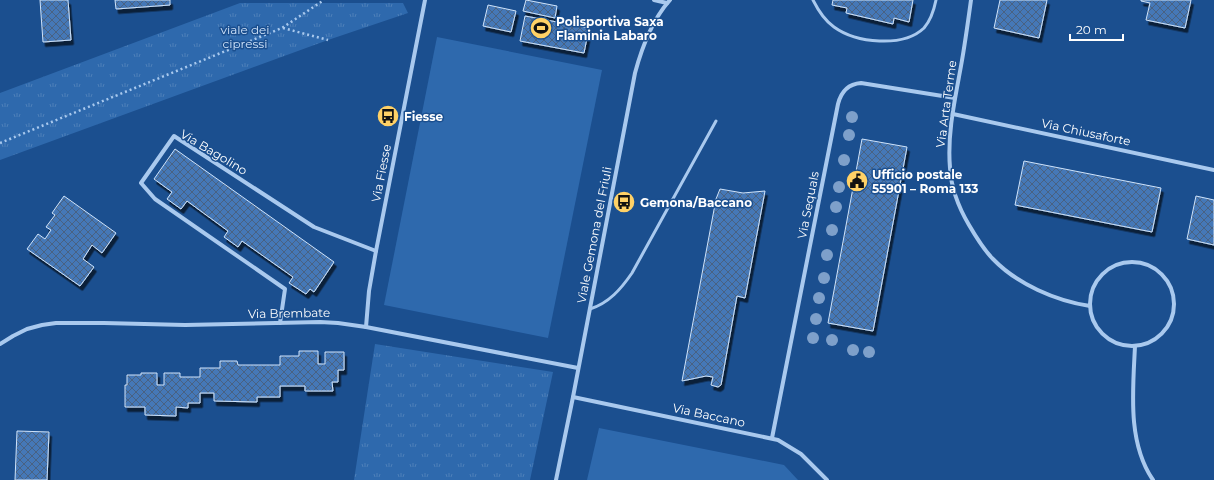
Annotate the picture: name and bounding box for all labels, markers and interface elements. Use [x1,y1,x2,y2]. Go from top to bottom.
place label: Polisportiva Saxa Flaminia Labaro [556,14,664,43]
sports icon: Polisportiva Saxa Flaminia Labaro [528,15,554,41]
scale bar [1070,16,1123,42]
park label: viale dei cipressi [220,22,270,51]
text: 20 m [1076,22,1107,37]
street label: Via Arta Terme [932,59,960,149]
bus stop icon: Fiesse [375,103,401,129]
place label: Fiesse [404,109,444,124]
street label: Via Chiusaforte [1040,115,1132,149]
street label: Via Bagolino [178,126,250,178]
street label: Via Fiesse [368,143,394,203]
street label: Viale Gemona del Friuli [573,165,615,305]
place label: Ufficio postale 55901 – Roma 133 [872,167,978,196]
public building icon: Ufficio postale 55901 – Roma 133 [844,168,870,194]
street label: Via Sequals [794,170,822,240]
bus stop icon: Gemona/Baccano [611,189,637,215]
place label: Gemona/Baccano [640,195,752,210]
street label: Via Brembate [248,305,330,321]
street label: Via Baccano [671,400,747,430]

